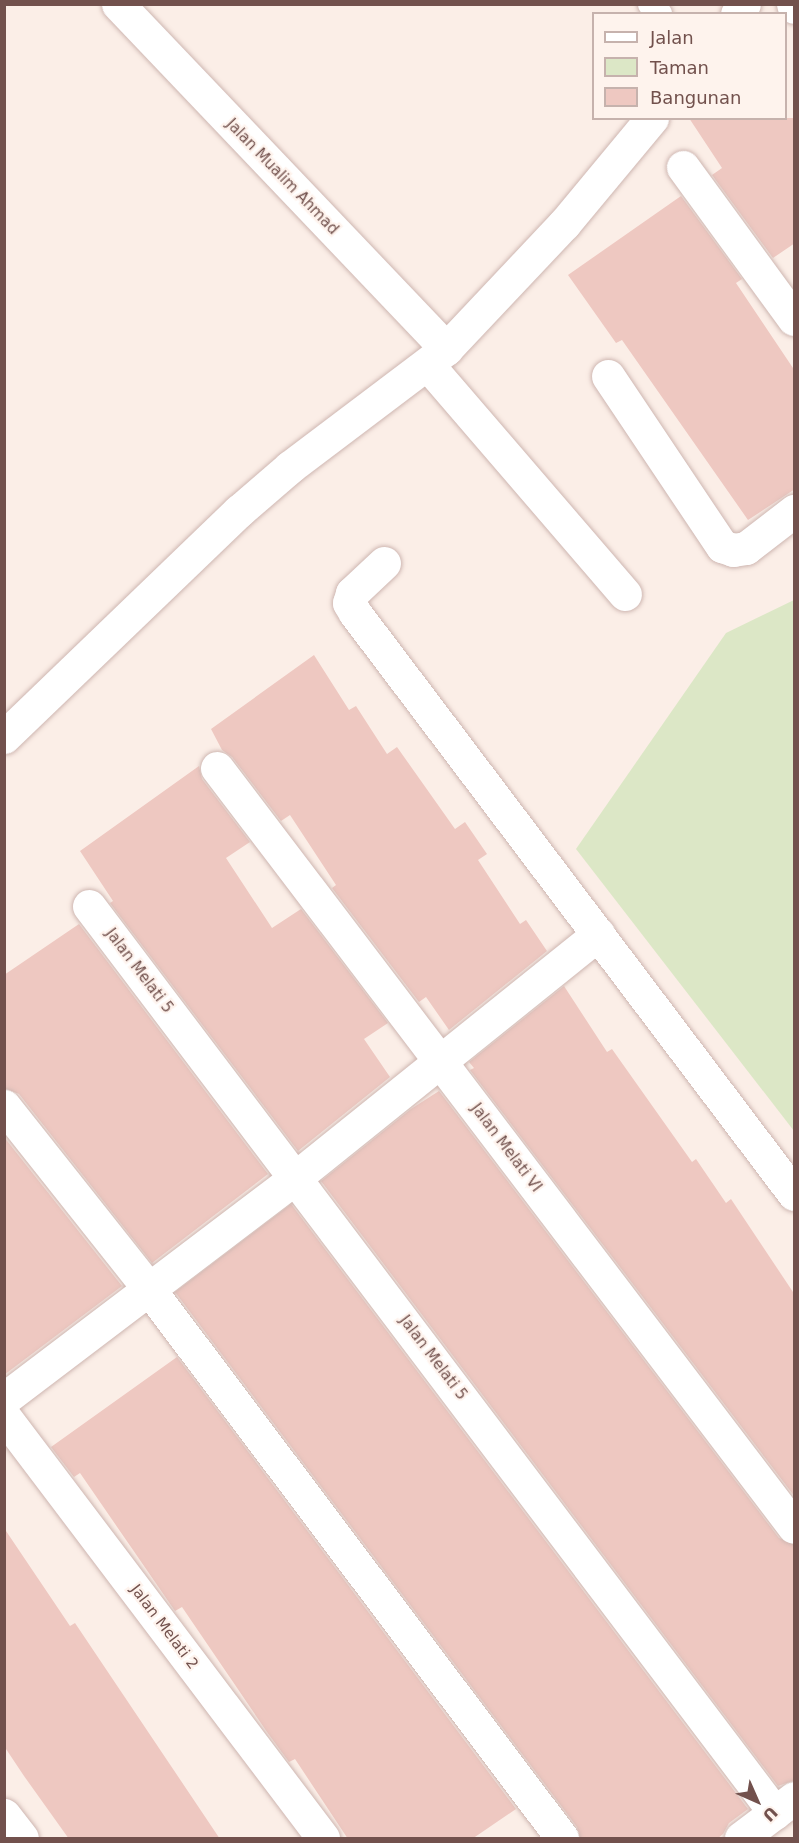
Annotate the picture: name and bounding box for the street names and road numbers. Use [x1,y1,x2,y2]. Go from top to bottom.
street label: Jalan Mualim Ahmad [222,115,342,239]
street label: Jalan Melati 5 [101,925,177,1017]
street label: Jalan Melati VI [467,1100,545,1196]
street label: Jalan Melati 5 [395,1312,471,1404]
street label: Jalan Melati 2 [126,1581,202,1673]

